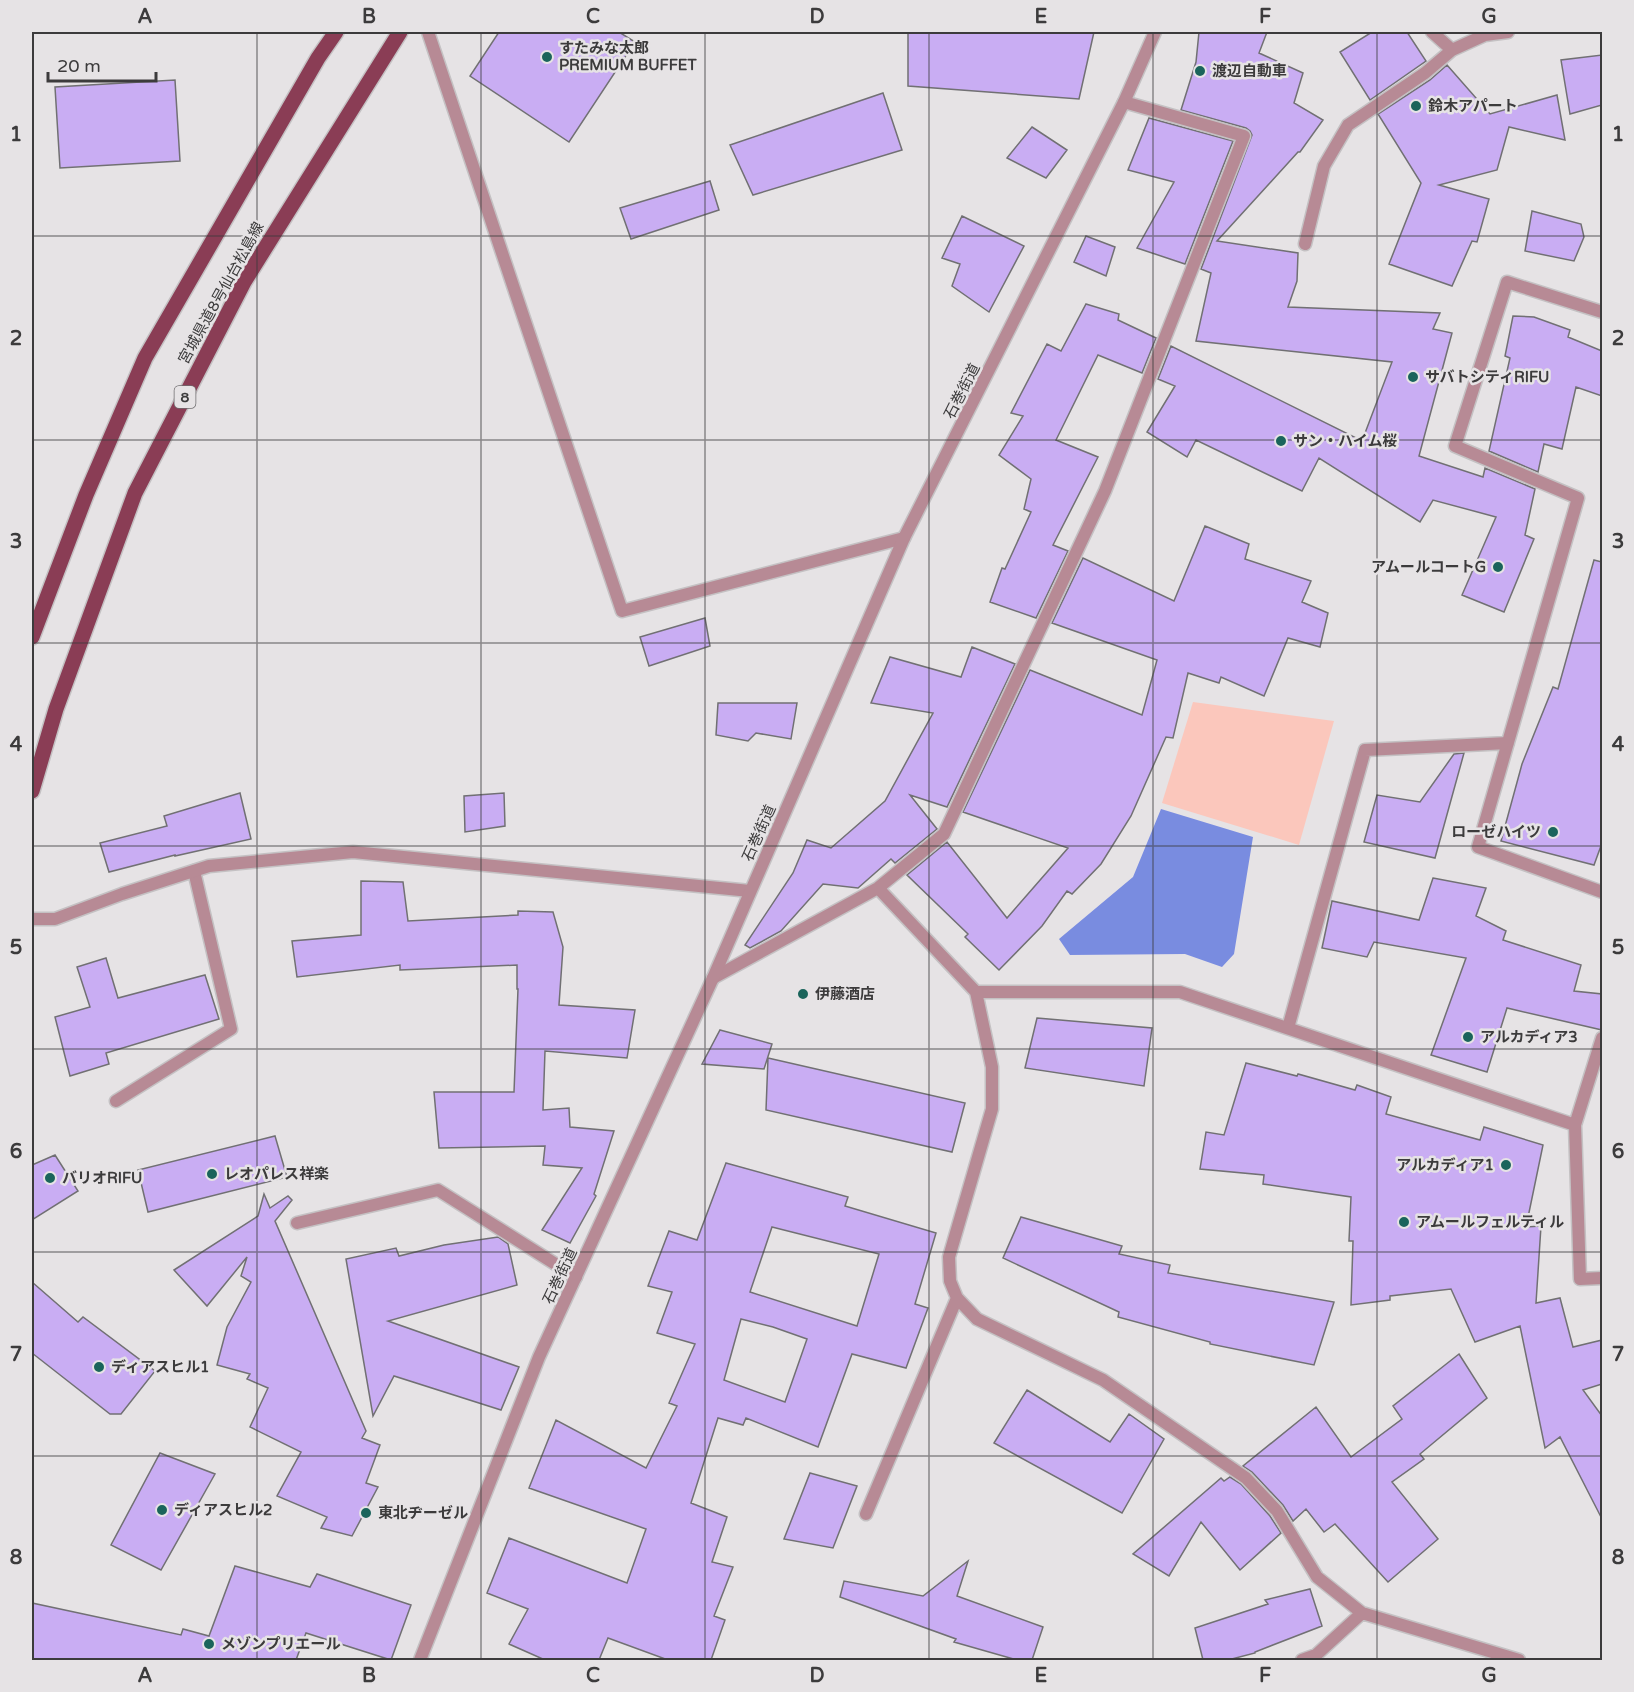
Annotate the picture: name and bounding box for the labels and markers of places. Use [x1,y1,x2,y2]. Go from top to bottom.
place label: すたみな太郎 PREMIUM BUFFET [559,39,697,74]
marker: すたみな太郎 PREMIUM BUFFET [540,50,554,64]
place label: 渡辺自動車 [1212,62,1287,80]
marker: 渡辺自動車 [1193,64,1207,78]
place label: 鈴木アパート [1428,97,1518,115]
marker: 鈴木アパート [1409,99,1423,113]
place label: サバトシティRIFU [1425,368,1549,386]
marker: サバトシティRIFU [1406,370,1420,384]
place label: サン・ハイム桜 [1293,432,1397,450]
marker: サン・ハイム桜 [1274,434,1288,448]
place label: アムールコートG [1371,558,1486,576]
marker: アムールコートG [1491,560,1505,574]
place label: ローゼハイツ [1451,823,1541,841]
marker: ローゼハイツ [1546,825,1560,839]
place label: 伊藤酒店 [815,985,875,1003]
marker: 伊藤酒店 [796,987,810,1001]
place label: アルカディア3 [1480,1028,1578,1046]
marker: アルカディア3 [1461,1030,1475,1044]
place label: アルカディア1 [1396,1156,1494,1174]
marker: アルカディア1 [1499,1158,1513,1172]
place label: レオパレス祥楽 [224,1165,329,1183]
marker: レオパレス祥楽 [205,1167,219,1181]
place label: バリオRIFU [62,1169,142,1187]
marker: バリオRIFU [43,1171,57,1185]
place label: アムールフェルティル [1416,1213,1564,1231]
marker: アムールフェルティル [1397,1215,1411,1229]
place label: ディアスヒル1 [111,1358,209,1376]
marker: ディアスヒル1 [92,1360,106,1374]
place label: ディアスヒル2 [174,1501,272,1519]
marker: ディアスヒル2 [155,1503,169,1517]
place label: 東北ヂーゼル [378,1504,468,1522]
marker: 東北ヂーゼル [359,1506,373,1520]
place label: メゾンプリエール [221,1635,341,1653]
marker: メゾンプリエール [202,1637,216,1651]

